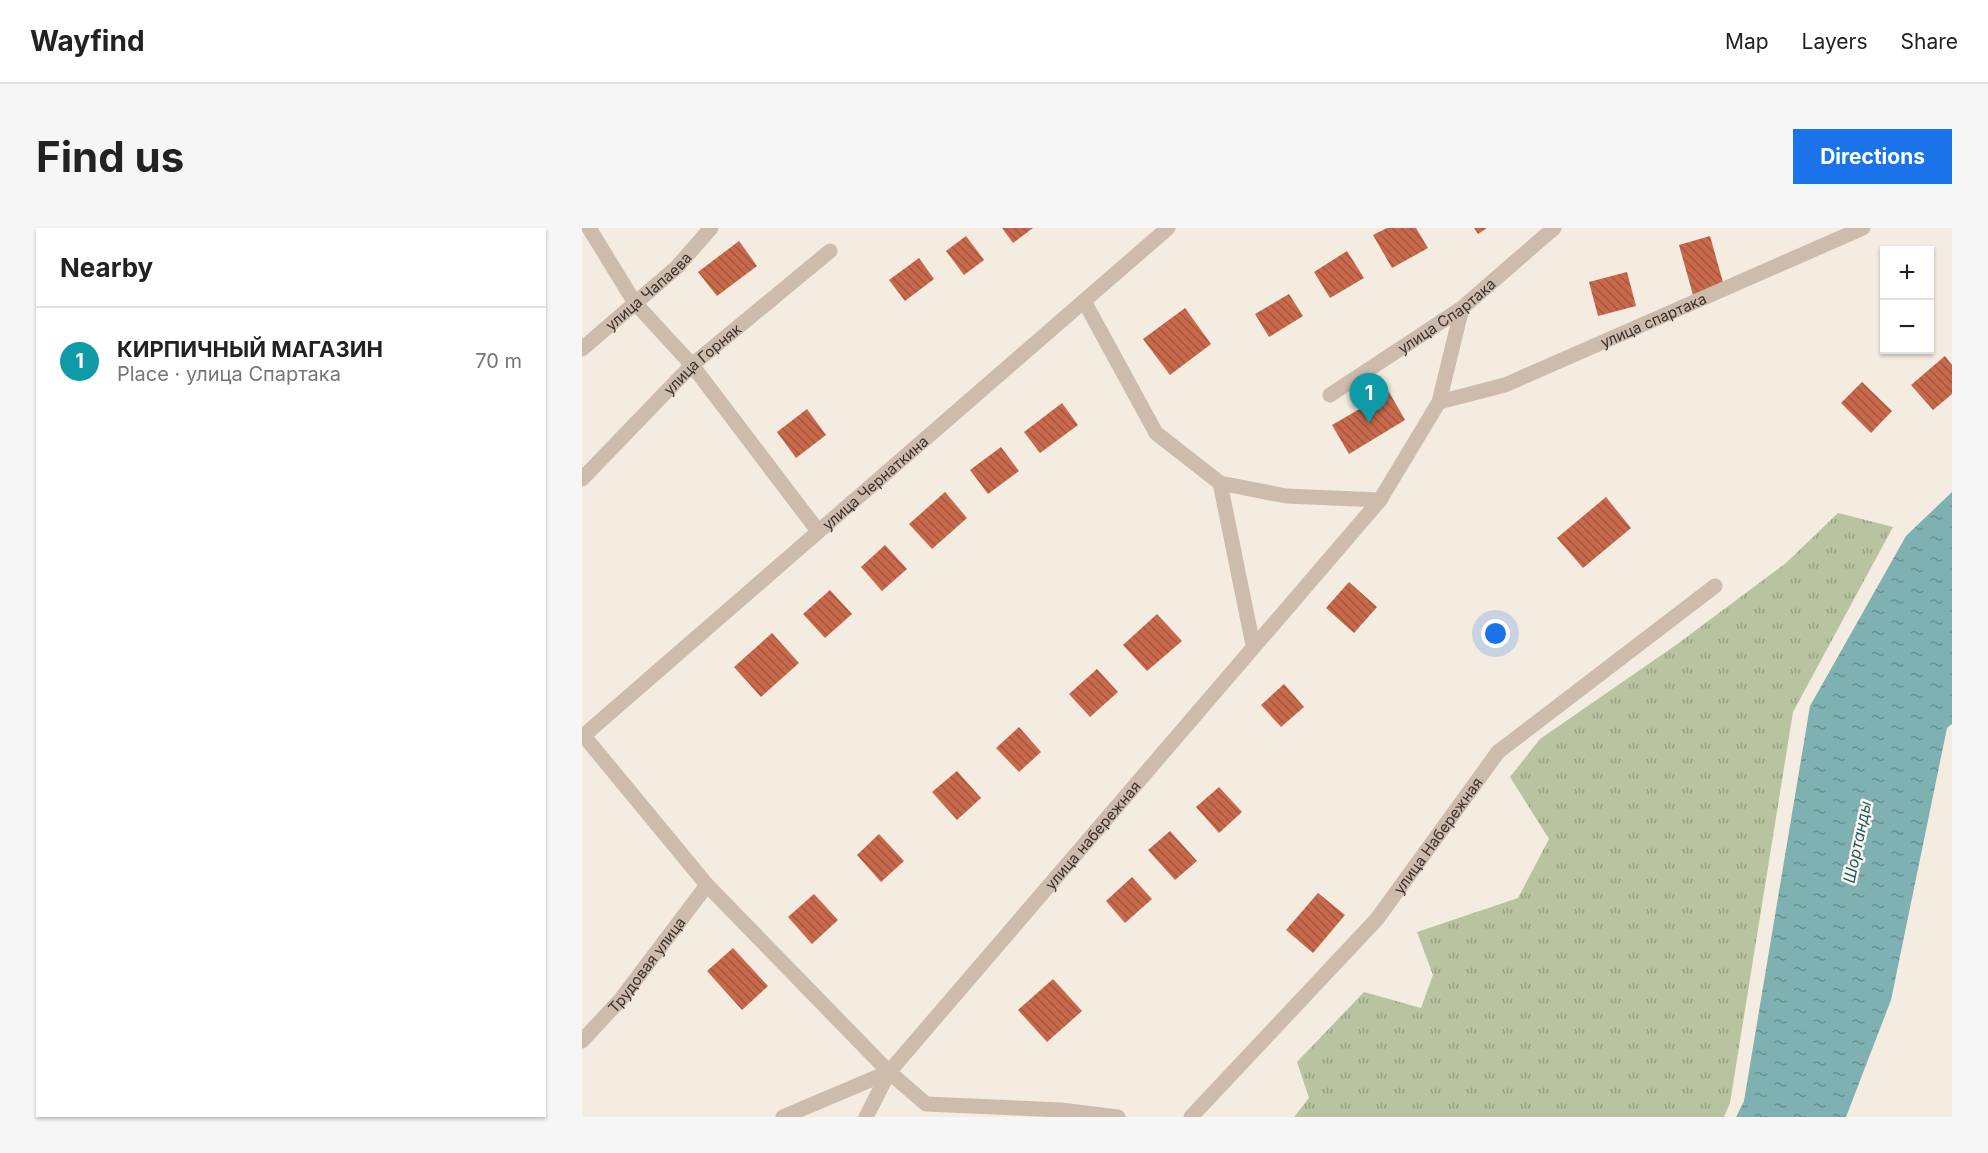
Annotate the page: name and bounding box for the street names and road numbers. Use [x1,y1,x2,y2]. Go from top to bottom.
street label: улица Чапаева [601,248,695,334]
street label: улица Спартака [1394,274,1499,357]
street label: улица спартака [1597,288,1709,352]
street label: улица Горняк [659,319,745,399]
street label: улица Чернаткина [818,431,932,534]
street label: улица Набережная [1389,773,1486,897]
street label: улица набережная [1041,777,1144,893]
street label: Трудовая улица [604,913,689,1017]

